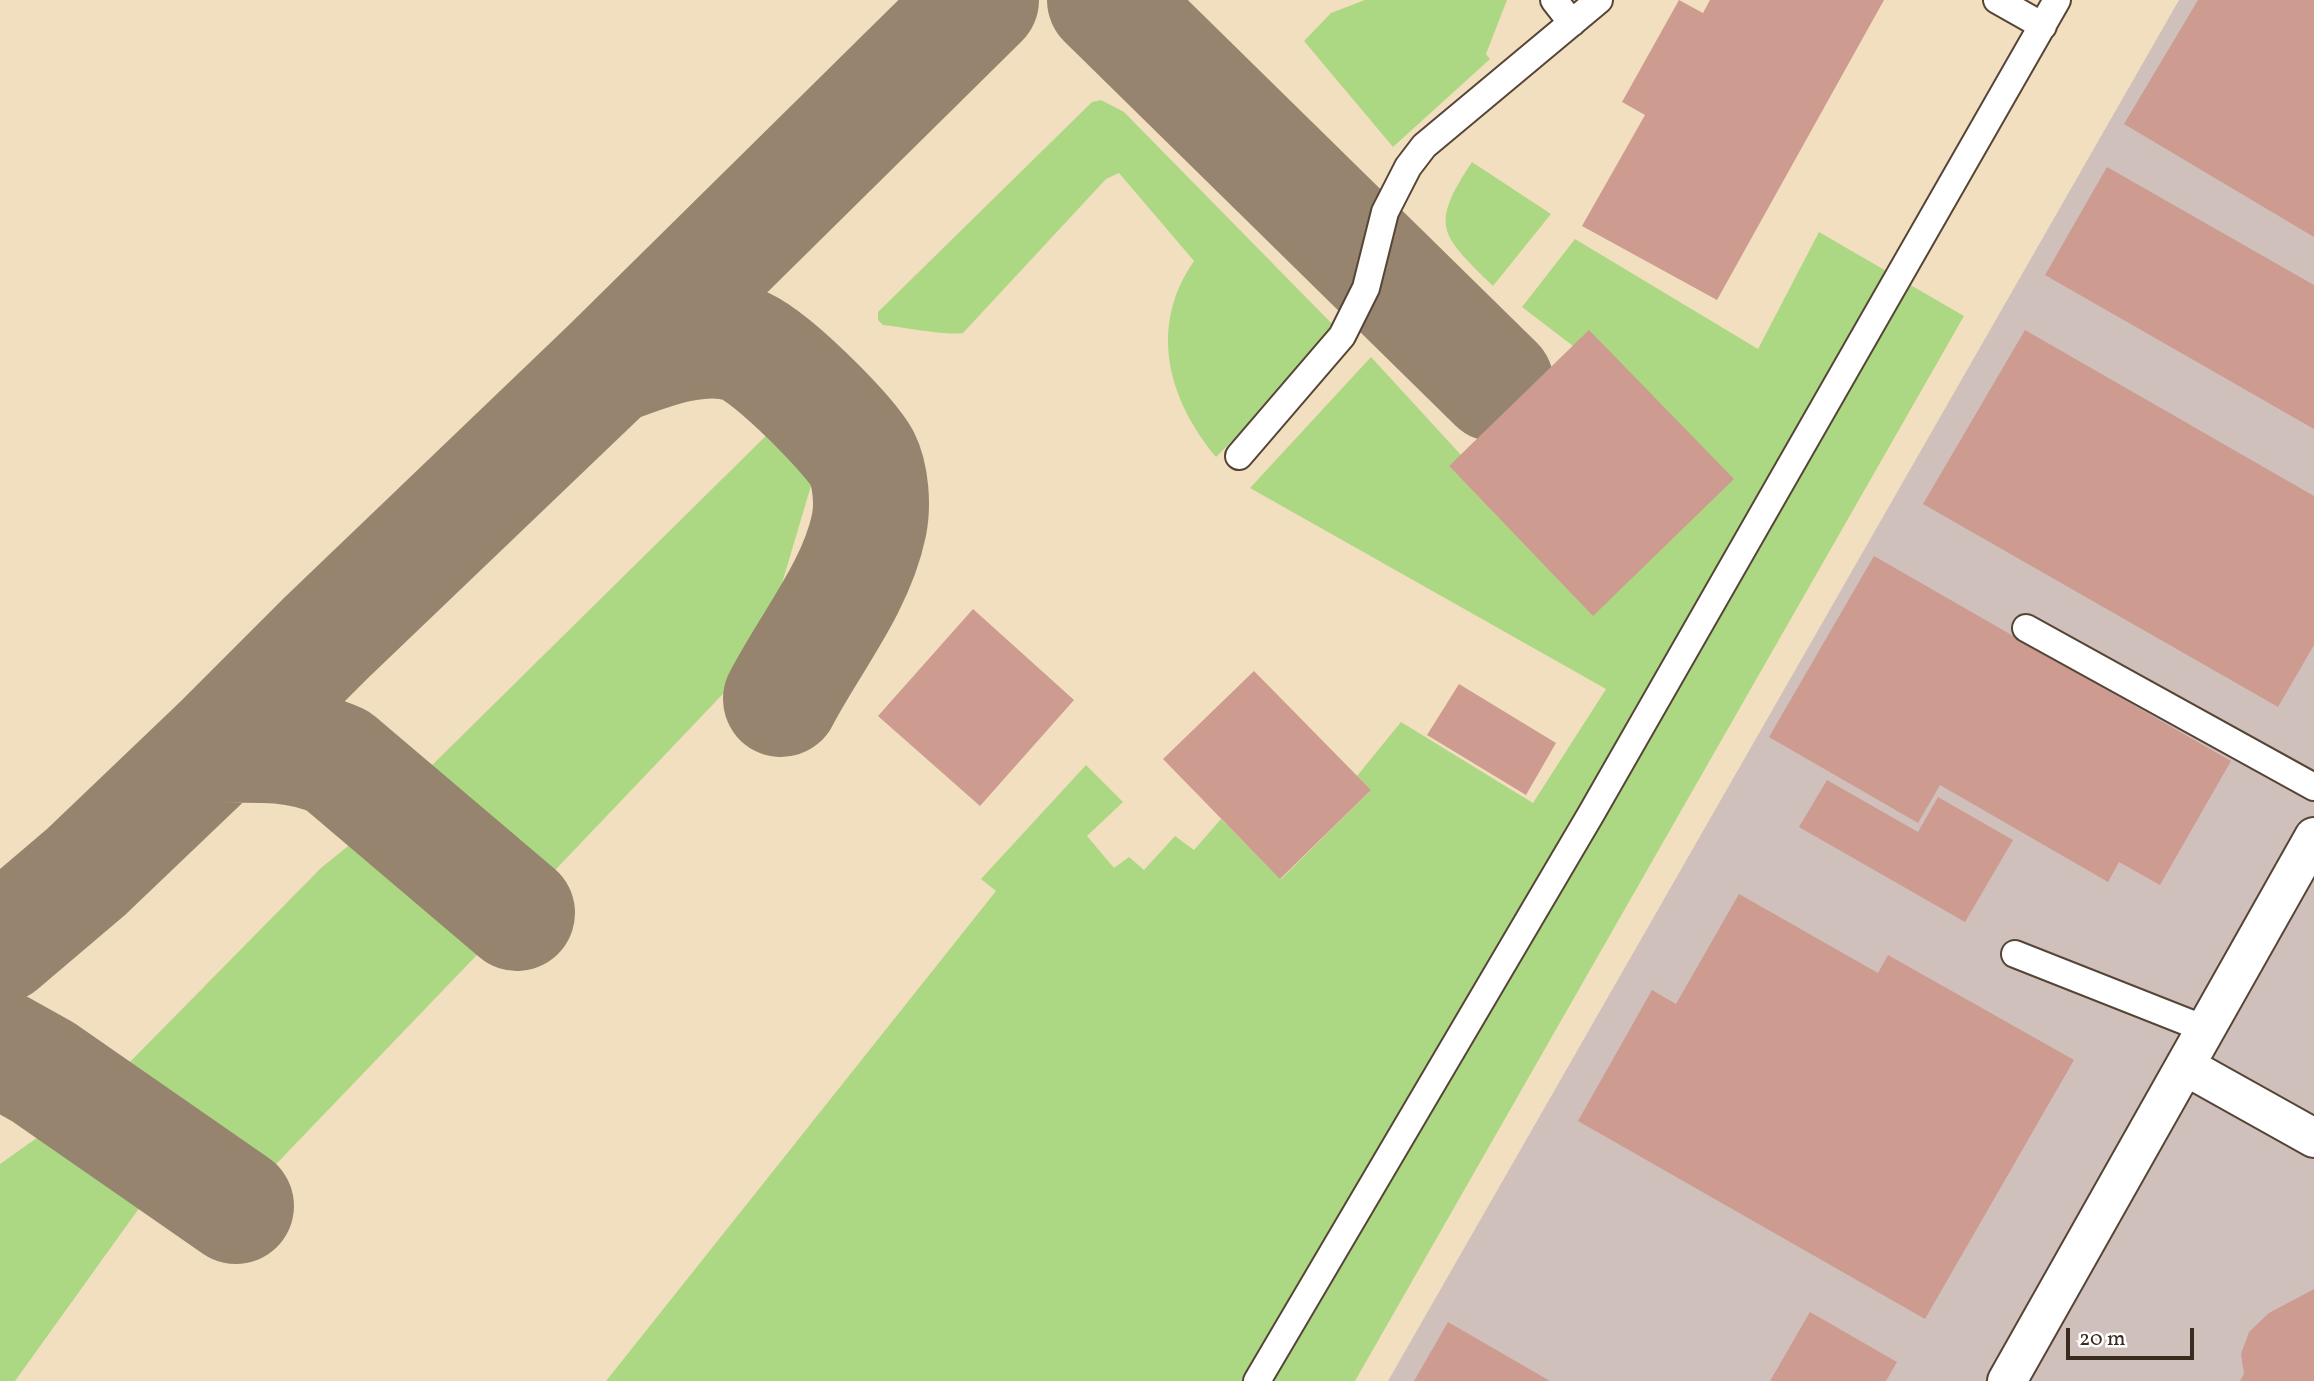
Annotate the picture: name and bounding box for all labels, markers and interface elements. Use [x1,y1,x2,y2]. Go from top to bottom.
scale bar [2069,1314,2197,1358]
text: 20 m [2079,1325,2125,1354]

